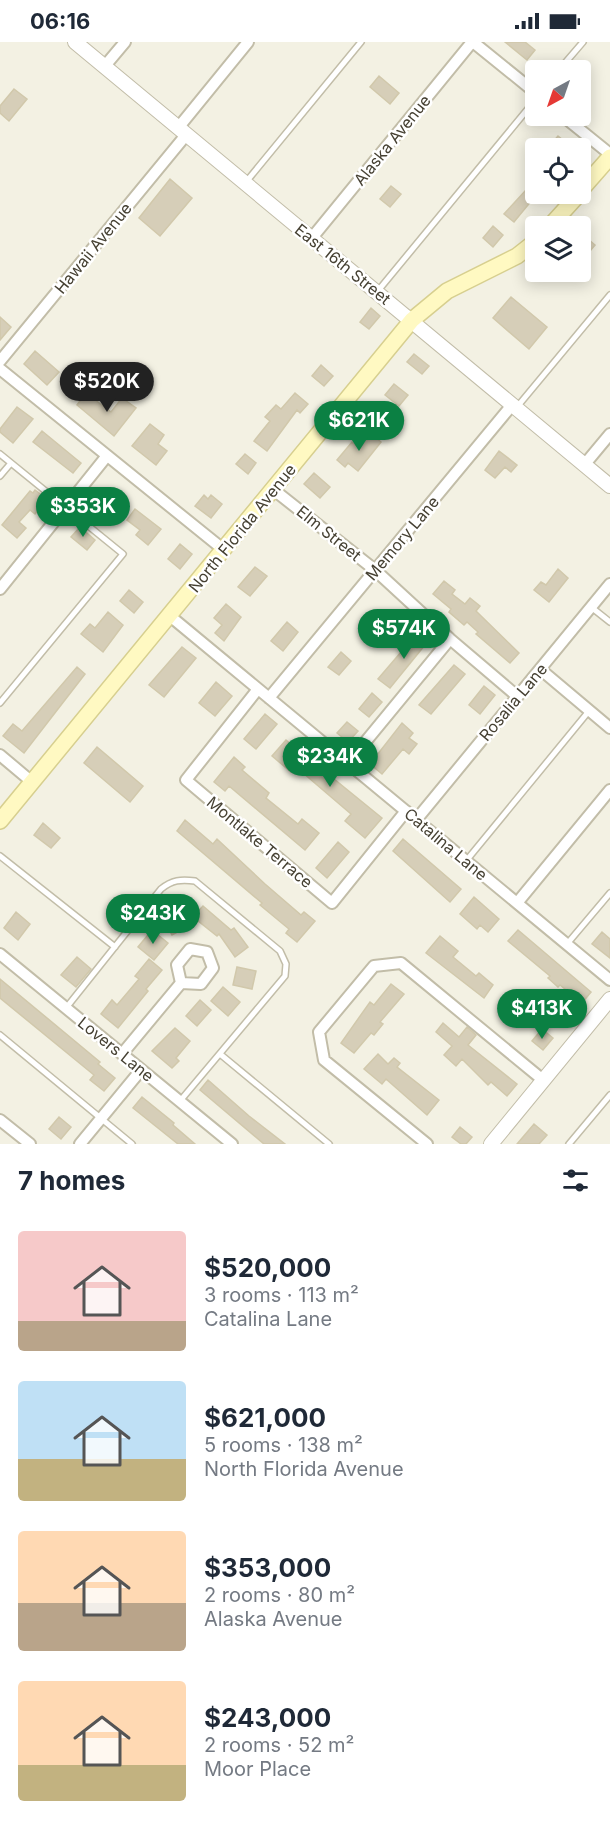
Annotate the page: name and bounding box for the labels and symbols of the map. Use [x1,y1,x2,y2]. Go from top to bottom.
north arrow [525,60,591,126]
street label: Alaska Avenue [349,91,435,189]
street label: Hawaii Avenue [50,198,136,298]
street label: East 16th Street [291,219,395,309]
pin: $520K [65,362,149,413]
pin: $621K [317,401,401,452]
street label: North Florida Avenue [184,460,300,596]
pin: $353K [41,487,125,538]
street label: Memory Lane [361,492,443,584]
street label: Elm Street [293,501,365,565]
pin: $574K [362,609,446,660]
street label: Rosalia Lane [475,659,551,745]
pin: $234K [288,737,372,788]
street label: Montlake Terrace [203,792,317,892]
street label: Catalina Lane [400,803,492,885]
pin: $243K [111,894,195,945]
pin: $413K [500,989,584,1040]
street label: Lovers Lane [74,1012,158,1086]

